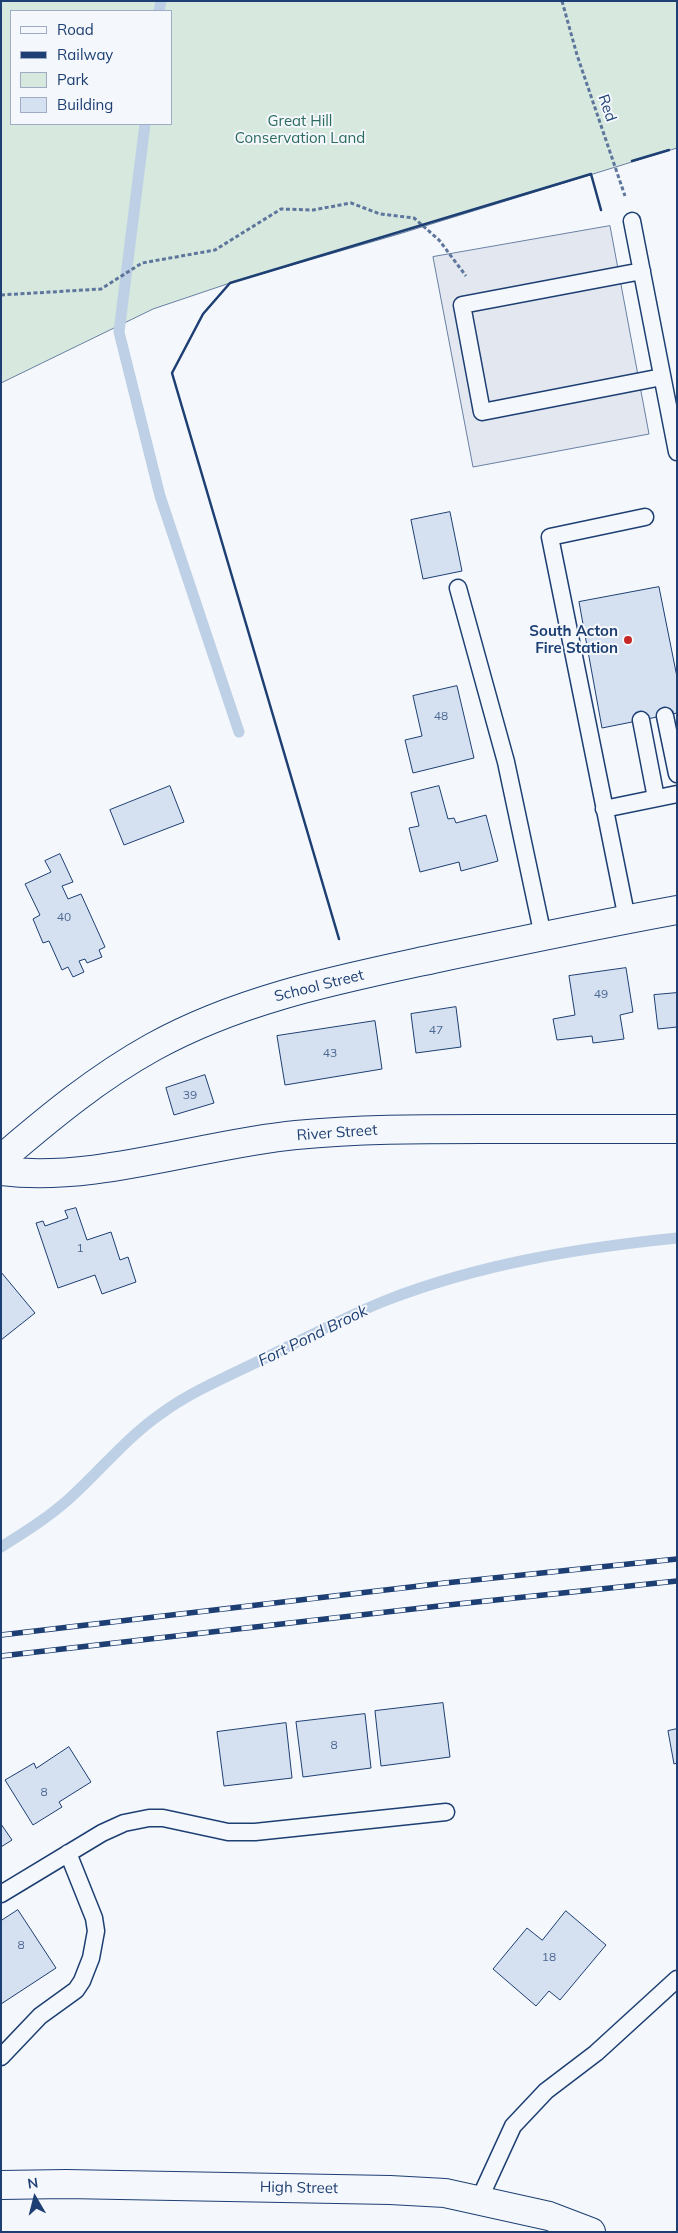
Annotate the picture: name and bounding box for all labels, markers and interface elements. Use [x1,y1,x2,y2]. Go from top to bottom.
legend [10,10,172,125]
text: Road [57,20,94,39]
text: Railway [57,45,113,64]
text: Park [57,70,89,89]
street label: Red [594,92,620,124]
text: Building [57,95,113,114]
park label: Great Hill Conservation Land [235,112,365,147]
place label: South Acton Fire Station [529,622,618,657]
marker: South Acton Fire Station [622,634,634,646]
house number: 48 [434,709,448,723]
house number: 40 [57,910,71,924]
street label: School Street [272,966,366,1006]
house number: 49 [594,987,608,1001]
house number: 47 [429,1023,443,1037]
house number: 43 [323,1046,337,1060]
house number: 39 [183,1088,197,1102]
street label: River Street [296,1121,378,1145]
house number: 1 [76,1241,84,1255]
water label: Fort Pond Brook [255,1301,371,1371]
house number: 8 [330,1738,338,1752]
house number: 8 [40,1785,48,1799]
house number: 8 [17,1938,25,1952]
house number: 18 [542,1950,556,1964]
north arrow [10,2173,60,2223]
text: N [26,2173,39,2193]
street label: High Street [260,2178,338,2198]

